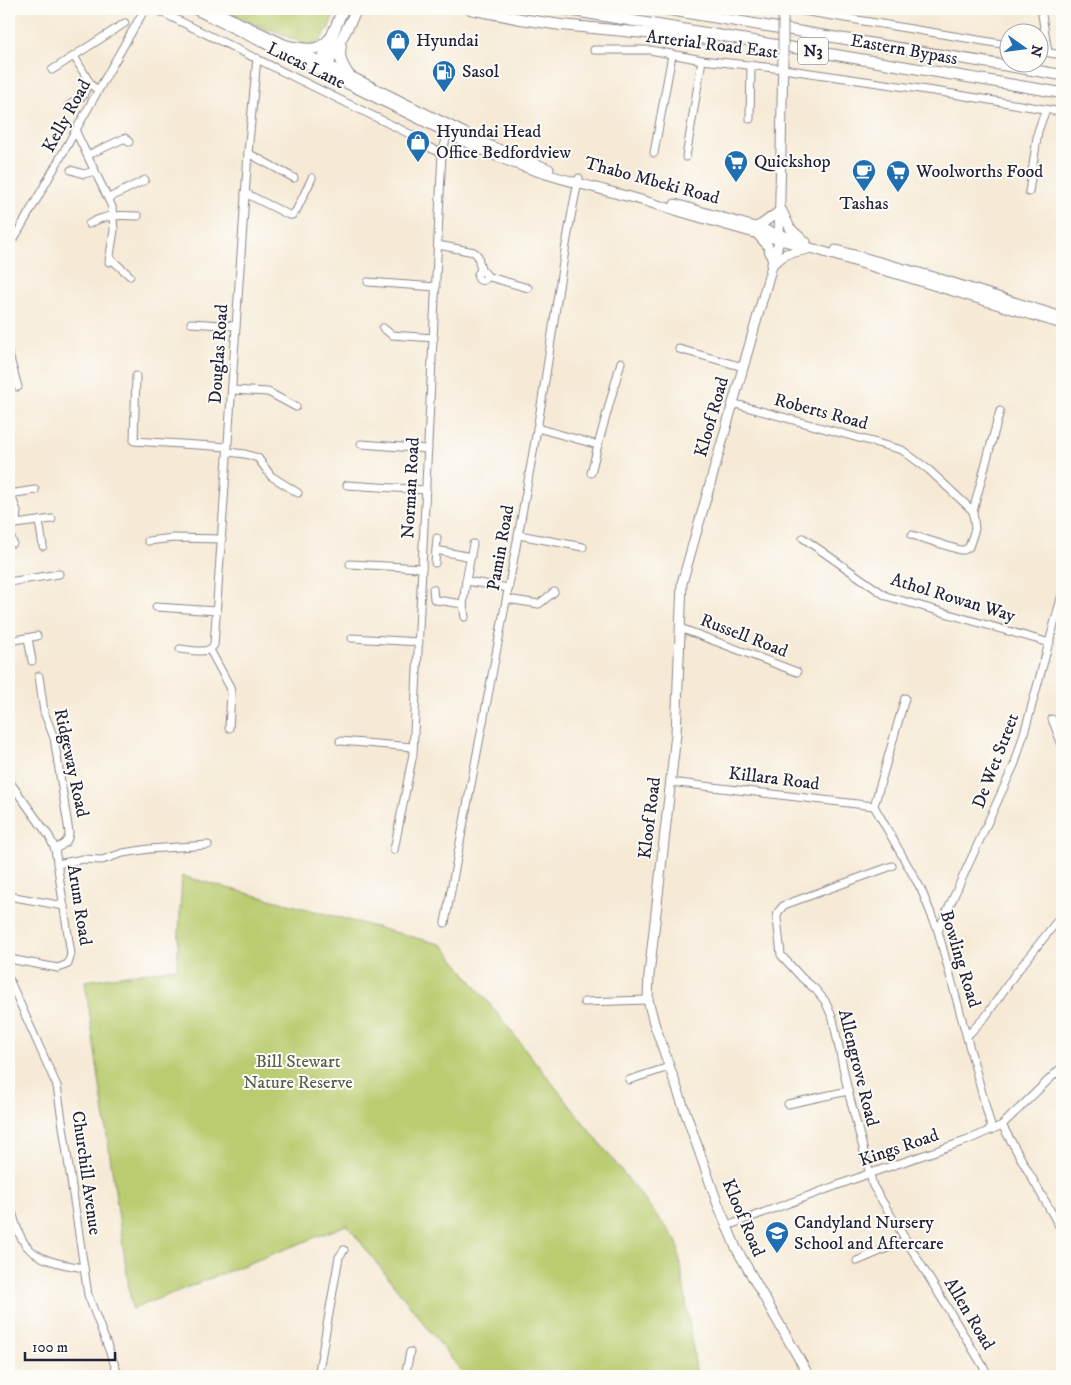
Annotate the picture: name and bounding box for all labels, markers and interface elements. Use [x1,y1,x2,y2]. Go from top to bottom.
north arrow [998,22,1048,72]
street label: Arterial Road East [645,26,780,64]
shop icon: Hyundai [385,28,411,62]
place label: Hyundai [416,30,479,52]
street label: Eastern Bypass [849,30,959,70]
road number: N3 [798,37,828,64]
street label: Lucas Lane [263,38,349,94]
text: N [1025,43,1046,59]
fuel station icon: Sasol [431,59,457,93]
place label: Sasol [462,61,500,83]
street label: Kelly Road [38,76,96,156]
place label: Hyundai Head Office Bedfordview [436,121,572,164]
shop icon: Hyundai Head Office Bedfordview [405,129,431,163]
supermarket icon: Quickshop [723,149,749,183]
place label: Quickshop [754,151,831,173]
street label: Thabo Mbeki Road [582,152,722,210]
cafe icon: Tashas [851,158,877,192]
supermarket icon: Woolworths Food [885,159,911,193]
place label: Woolworths Food [915,161,1043,183]
place label: Tashas [840,193,888,215]
street label: Douglas Road [205,303,233,405]
street label: Kloof Road [690,374,734,460]
street label: Roberts Road [772,389,870,435]
street label: Norman Road [397,437,425,539]
street label: Pamin Road [483,503,519,593]
street label: Athol Rowan Way [888,569,1018,628]
street label: Russell Road [697,609,791,663]
street label: Ridgeway Road [49,707,93,819]
street label: De Wet Street [968,710,1024,812]
street label: Killara Road [727,763,821,795]
street label: Kloof Road [634,776,666,860]
street label: Arum Road [62,863,96,947]
street label: Bowling Road [935,908,985,1010]
street label: Allengrove Road [833,1007,883,1129]
park label: Bill Stewart Nature Reserve [243,1051,353,1094]
street label: Churchill Avenue [66,1110,106,1236]
street label: Kings Road [856,1124,942,1172]
street label: Kloof Road [717,1176,769,1260]
place label: Candyland Nursery School and Aftercare [794,1212,944,1255]
school or university icon: Candyland Nursery School and Aftercare [764,1220,790,1254]
street label: Allen Road [939,1274,999,1354]
scale bar [25,1330,115,1362]
text: 100 m [32,1338,68,1357]

